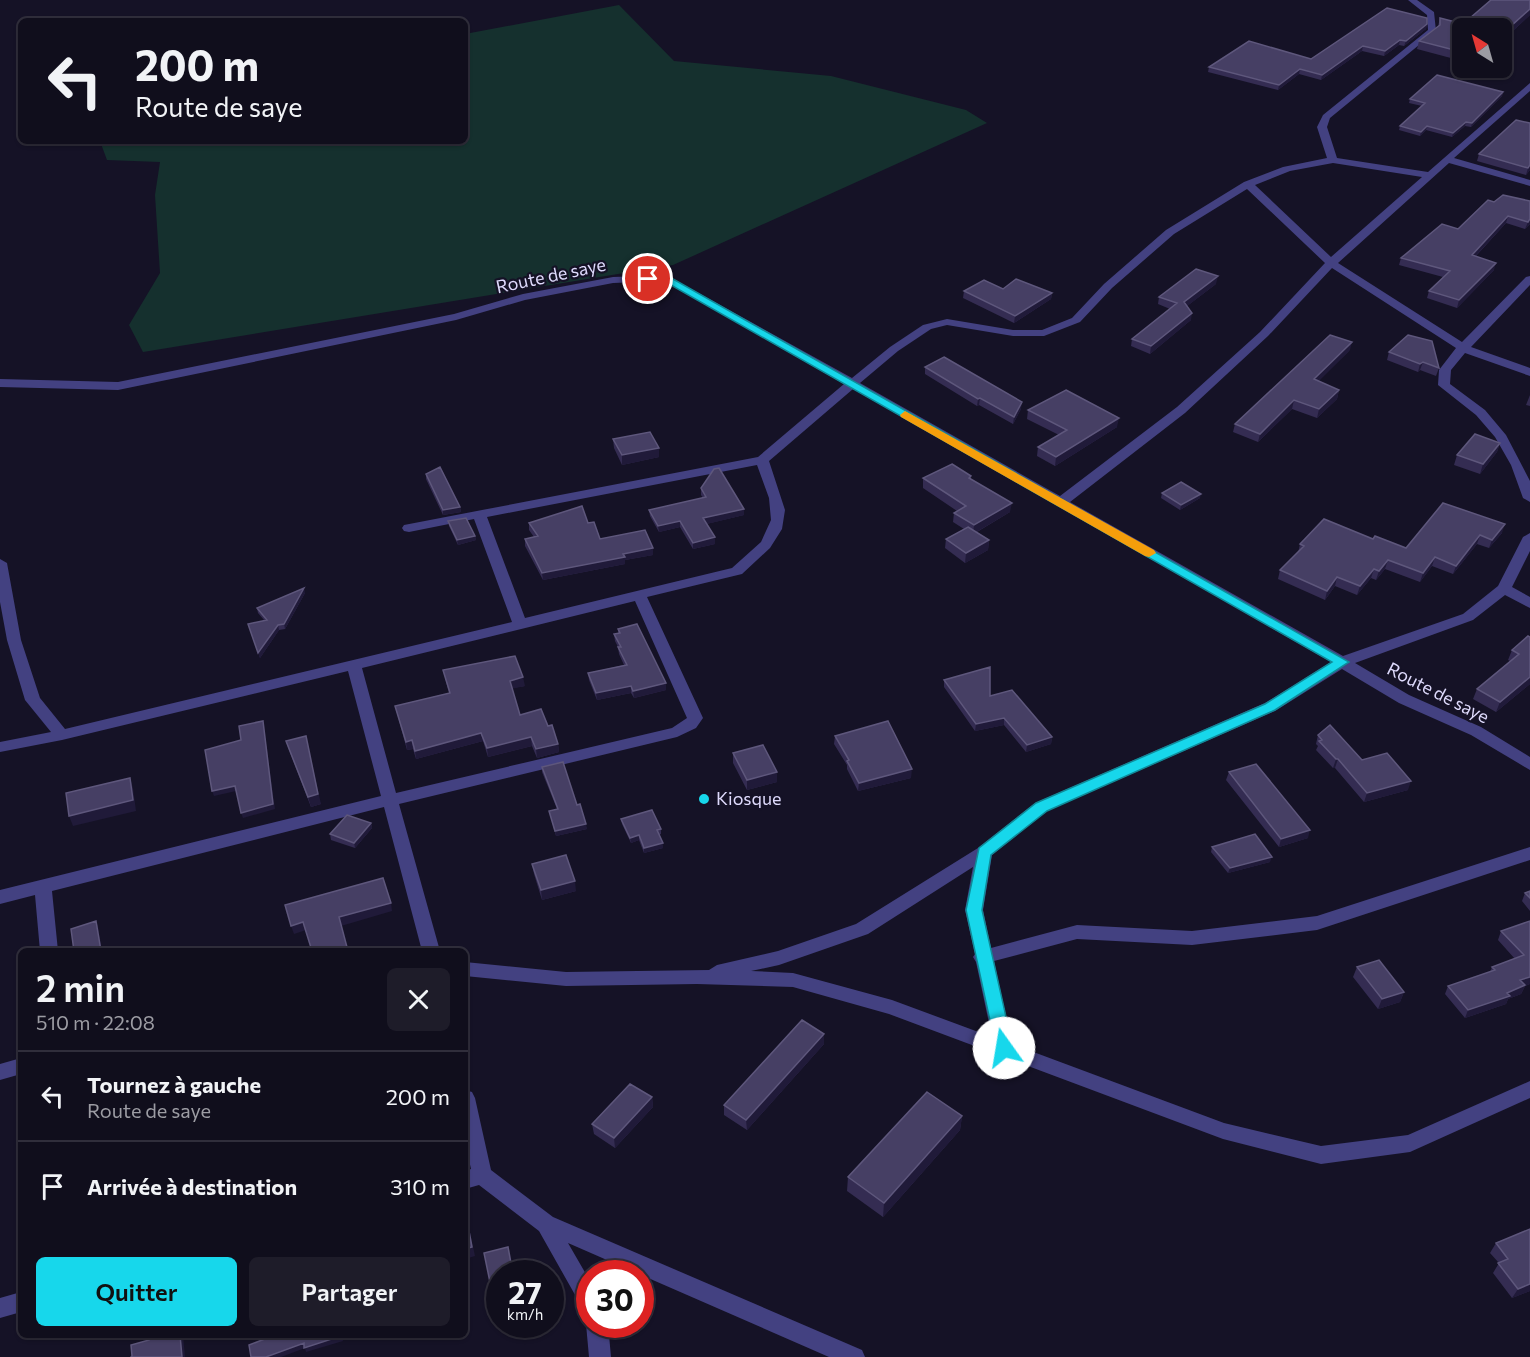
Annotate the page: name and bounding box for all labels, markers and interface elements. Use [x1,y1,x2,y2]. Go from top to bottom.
north arrow [1452,18,1512,78]
map controls [1452,18,1512,78]
text: 200 m [135,38,259,90]
icon: left [36,42,114,120]
text: Route de saye [135,90,303,123]
street label: Route de saye [494,253,608,297]
pin [622,253,673,304]
icon: arrive [631,262,664,295]
street label: Route de saye [1384,657,1493,727]
place label: Kiosque [716,787,782,809]
marker: Kiosque [697,792,711,806]
text: 2 min [36,965,125,1009]
button: close [387,968,450,1031]
text: 510 m · 22:08 [36,1010,155,1034]
position arrow [972,1016,1036,1080]
text: Tournez à gauche [87,1071,261,1098]
icon: left [36,1080,69,1113]
text: 200 m [386,1083,450,1110]
text: Route de saye [87,1098,211,1122]
icon: arrive [36,1170,69,1203]
text: Arrivée à destination [87,1173,297,1200]
text: 310 m [390,1173,450,1200]
button: Quitter [36,1257,237,1326]
button: Partager [249,1257,450,1326]
speed limit sign: 30 [576,1260,654,1338]
text: 27 [508,1273,542,1310]
text: km/h [507,1305,543,1323]

